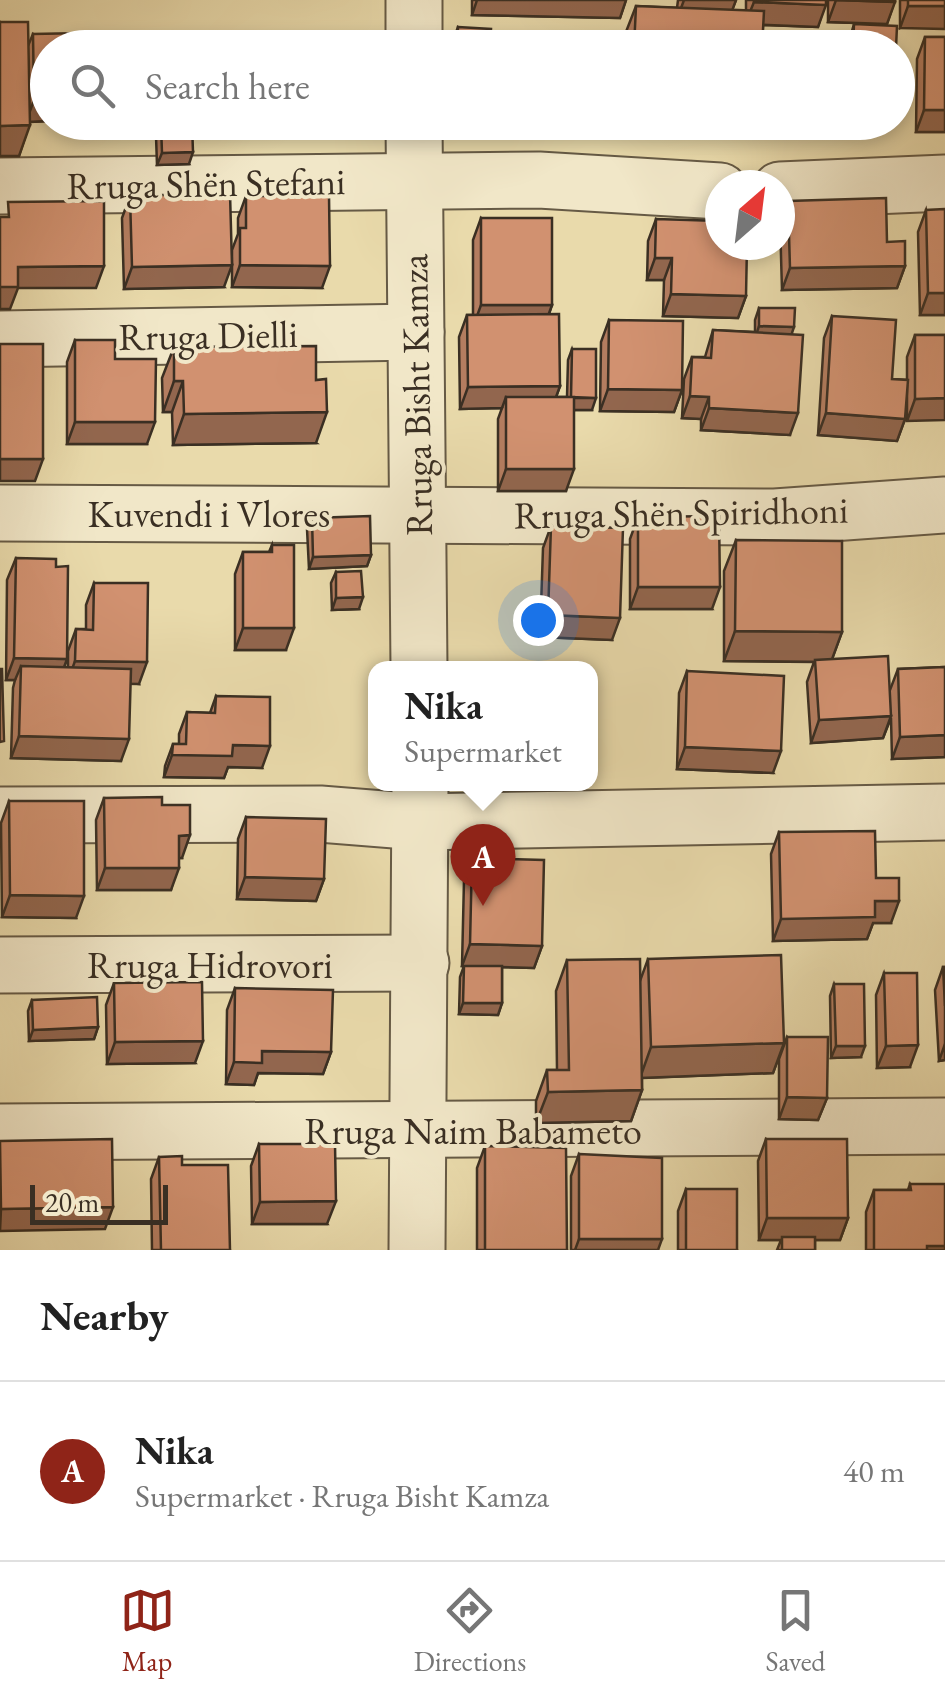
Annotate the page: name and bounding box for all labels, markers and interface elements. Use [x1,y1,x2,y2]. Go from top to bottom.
search box [30,30,915,140]
icon: search [65,58,120,113]
text: Search here [145,61,310,110]
street label: Rruga Shën Stefani [66,156,346,210]
north arrow [705,170,795,260]
street label: Rruga Bisht Kamza [389,253,443,537]
street label: Rruga Dielli [118,309,298,361]
street label: Rruga Shën Spiridhoni [513,485,849,539]
street label: Kuvendi i Vlores [88,489,330,538]
your location [513,595,564,646]
popup [368,661,598,791]
text: Nika [404,681,483,730]
text: Supermarket [404,730,562,772]
pin: A [450,824,516,906]
street label: Rruga Hidrovori [87,940,333,989]
street label: Rruga Naim Babameto [304,1106,642,1155]
scale bar [30,1180,168,1224]
text: 20 m [45,1184,99,1220]
text: Nearby [40,1288,169,1343]
text: Nika [135,1426,214,1475]
text: A [61,1450,84,1492]
text: 40 m [843,1450,905,1492]
text: Supermarket · Rruga Bisht Kamza [135,1475,549,1517]
tab: Map [120,1583,175,1679]
tab: Directions [414,1583,526,1679]
tab: Saved [765,1583,825,1679]

